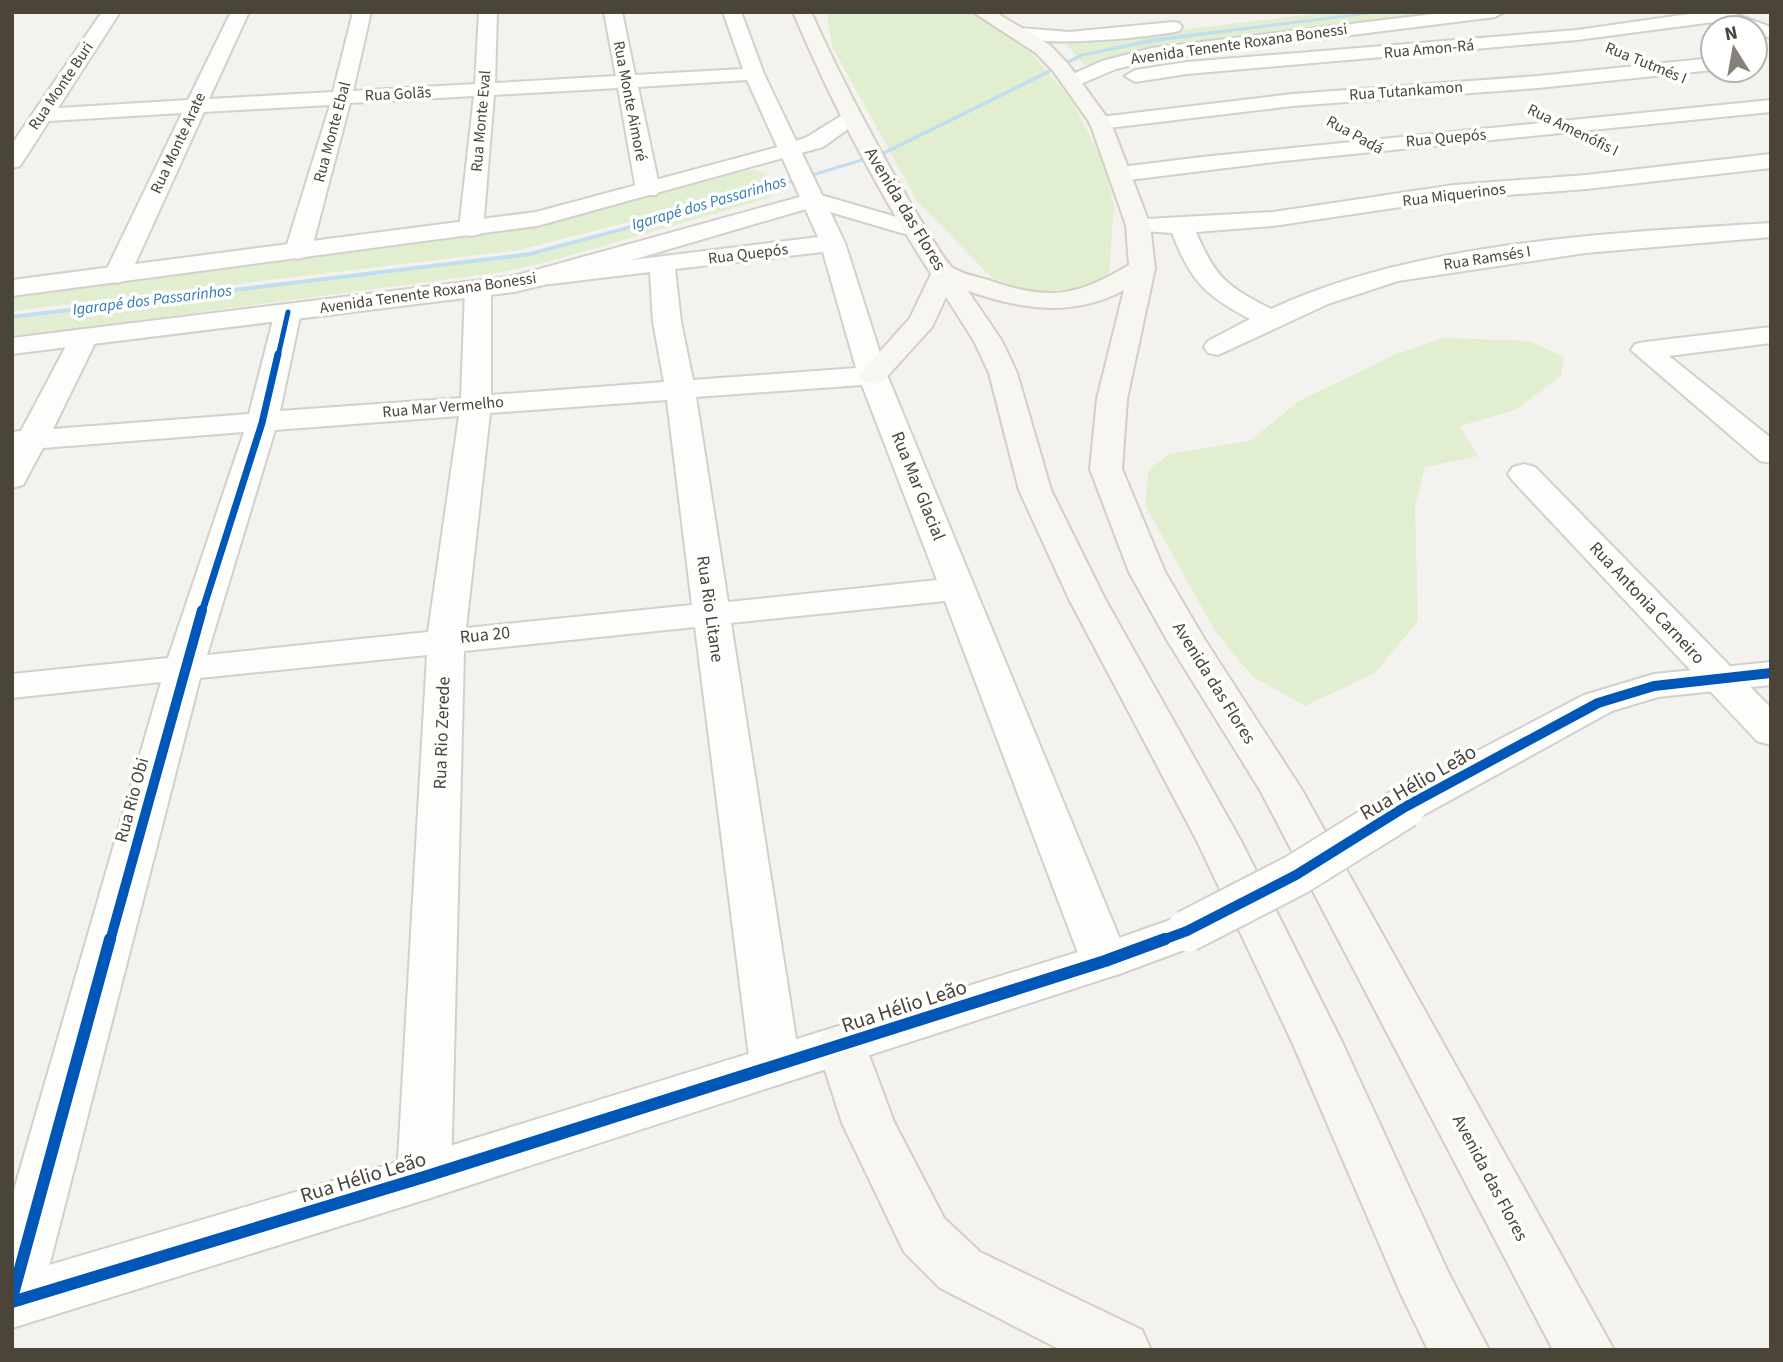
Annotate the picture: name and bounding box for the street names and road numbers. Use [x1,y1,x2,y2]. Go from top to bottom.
street label: Avenida Tenente Roxana Bonessi [1129,18,1349,70]
street label: Rua Amon-Rá [1383,34,1475,64]
street label: Rua Tutmés I [1602,37,1690,89]
street label: Rua Monte Buri [23,38,99,134]
street label: Rua Monte Aimoré [608,39,652,163]
street label: Rua Monte Eval [466,69,496,173]
street label: Rua Tutankamon [1348,76,1464,106]
street label: Rua Monte Ebal [308,79,356,185]
street label: Rua Golãs [364,81,432,107]
street label: Rua Monte Arate [145,89,211,197]
street label: Rua Amenófis I [1524,98,1622,162]
street label: Rua Padá [1322,110,1388,160]
street label: Rua Quepós [1405,124,1487,152]
street label: Avenida das Flores [858,143,952,275]
street label: Rua Miquerinos [1401,178,1507,212]
street label: Rua Quepós [707,238,790,270]
street label: Rua Ramsés I [1442,240,1532,276]
street label: Avenida Tenente Roxana Bonessi [318,267,538,319]
street label: Rua Mar Vermelho [381,391,505,423]
street label: Rua Mar Glacial [885,428,951,544]
street label: Rua Antonia Carneiro [1583,536,1711,670]
street label: Rua Rio Litane [690,554,730,664]
street label: Avenida das Flores [1166,617,1262,749]
street label: Rua 20 [459,620,512,650]
street label: Rua Rio Zerede [428,676,456,790]
street label: Rua Hélio Leão [1354,736,1482,828]
street label: Rua Rio Obi [109,755,155,845]
street label: Rua Hélio Leão [837,972,971,1040]
street label: Avenida das Flores [1446,1110,1534,1246]
street label: Rua Hélio Leão [296,1144,430,1210]

